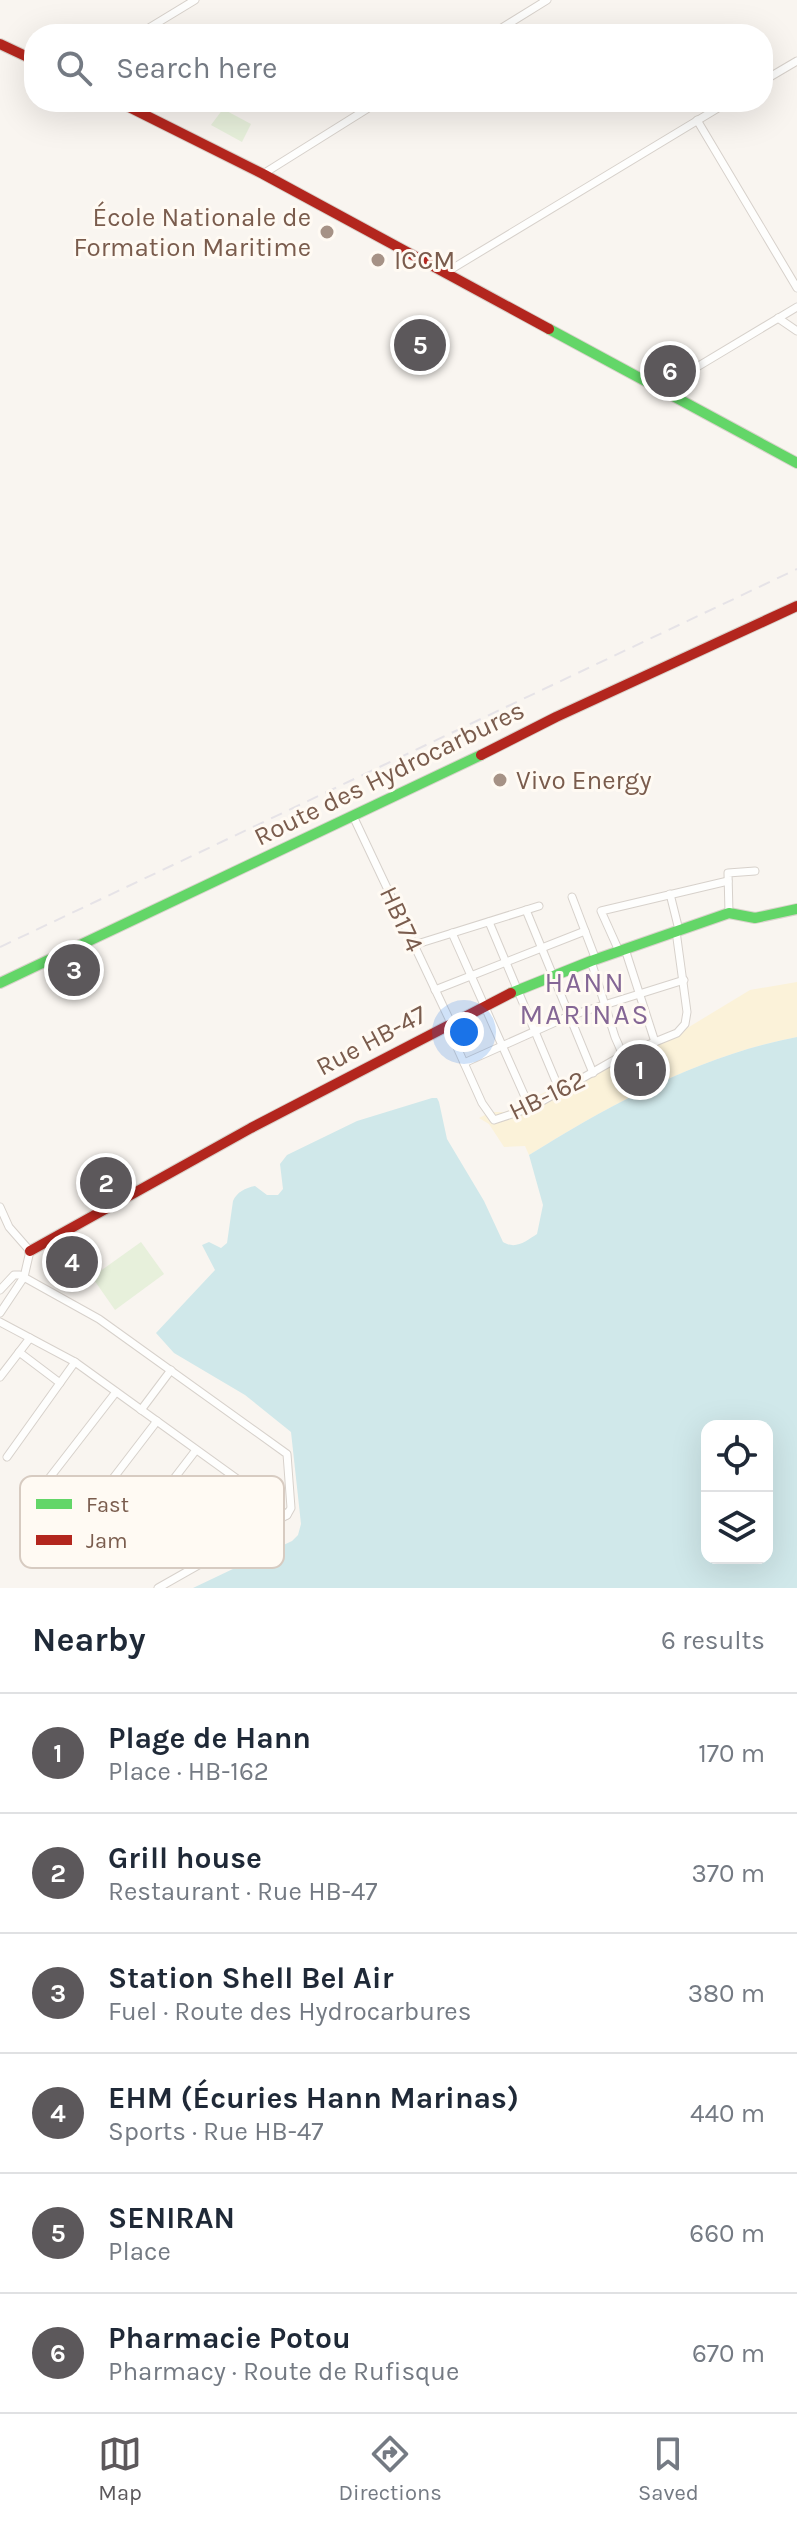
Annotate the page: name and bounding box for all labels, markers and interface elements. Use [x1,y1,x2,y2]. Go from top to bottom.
search box [24,24,773,112]
icon: search [52,46,96,90]
text: Search here [116,50,277,86]
place label: École Nationale de Formation Maritime [74,201,311,263]
marker: École Nationale de Formation Maritime [318,223,336,241]
place label: ICCM [394,245,455,276]
marker: ICCM [369,251,387,269]
pin: 5 [394,315,446,375]
pin: 6 [644,341,696,401]
street label: Route des Hydrocarbures [249,694,529,852]
place label: Vivo Energy [516,765,652,796]
marker: Vivo Energy [491,771,509,789]
street label: HB174 [373,881,430,957]
pin: 3 [48,940,100,1000]
district label: HANN MARINAS [520,966,650,1031]
street label: Rue HB-47 [311,998,432,1082]
your location [444,1012,484,1052]
pin: 1 [614,1040,666,1100]
street label: HB-162 [504,1064,590,1127]
pin: 2 [80,1153,132,1213]
pin: 4 [46,1232,98,1292]
map controls [701,1420,773,1564]
button: locate [701,1420,773,1492]
legend [20,1476,284,1568]
text: Fast [86,1492,129,1518]
button: layers [701,1492,773,1564]
text: Jam [86,1528,128,1554]
text: Nearby [32,1620,146,1660]
text: 6 results [661,1625,765,1656]
text: Plage de Hann [108,1720,311,1756]
text: 1 [53,1738,63,1769]
text: 170 m [698,1738,765,1769]
text: Place · HB-162 [108,1756,269,1787]
text: Grill house [108,1840,262,1876]
text: 2 [50,1858,66,1889]
text: 370 m [692,1858,765,1889]
text: Restaurant · Rue HB-47 [108,1876,377,1907]
text: Station Shell Bel Air [108,1960,393,1996]
text: 3 [50,1978,66,2009]
text: 380 m [688,1978,765,2009]
text: Fuel · Route des Hydrocarbures [108,1996,471,2027]
text: EHM (Écuries Hann Marinas) [108,2080,519,2116]
text: 4 [50,2098,66,2129]
text: 440 m [690,2098,765,2129]
text: Sports · Rue HB-47 [108,2116,323,2147]
text: SENIRAN [108,2200,235,2236]
text: 5 [50,2218,66,2249]
text: 660 m [689,2218,765,2249]
text: Place [108,2236,171,2267]
text: Pharmacie Potou [108,2320,351,2356]
text: 6 [50,2338,66,2369]
text: 670 m [692,2338,765,2369]
text: Pharmacy · Route de Rufisque [108,2356,459,2387]
tab: Map [98,2432,142,2506]
tab: Directions [338,2432,442,2506]
tab: Saved [638,2432,699,2506]

